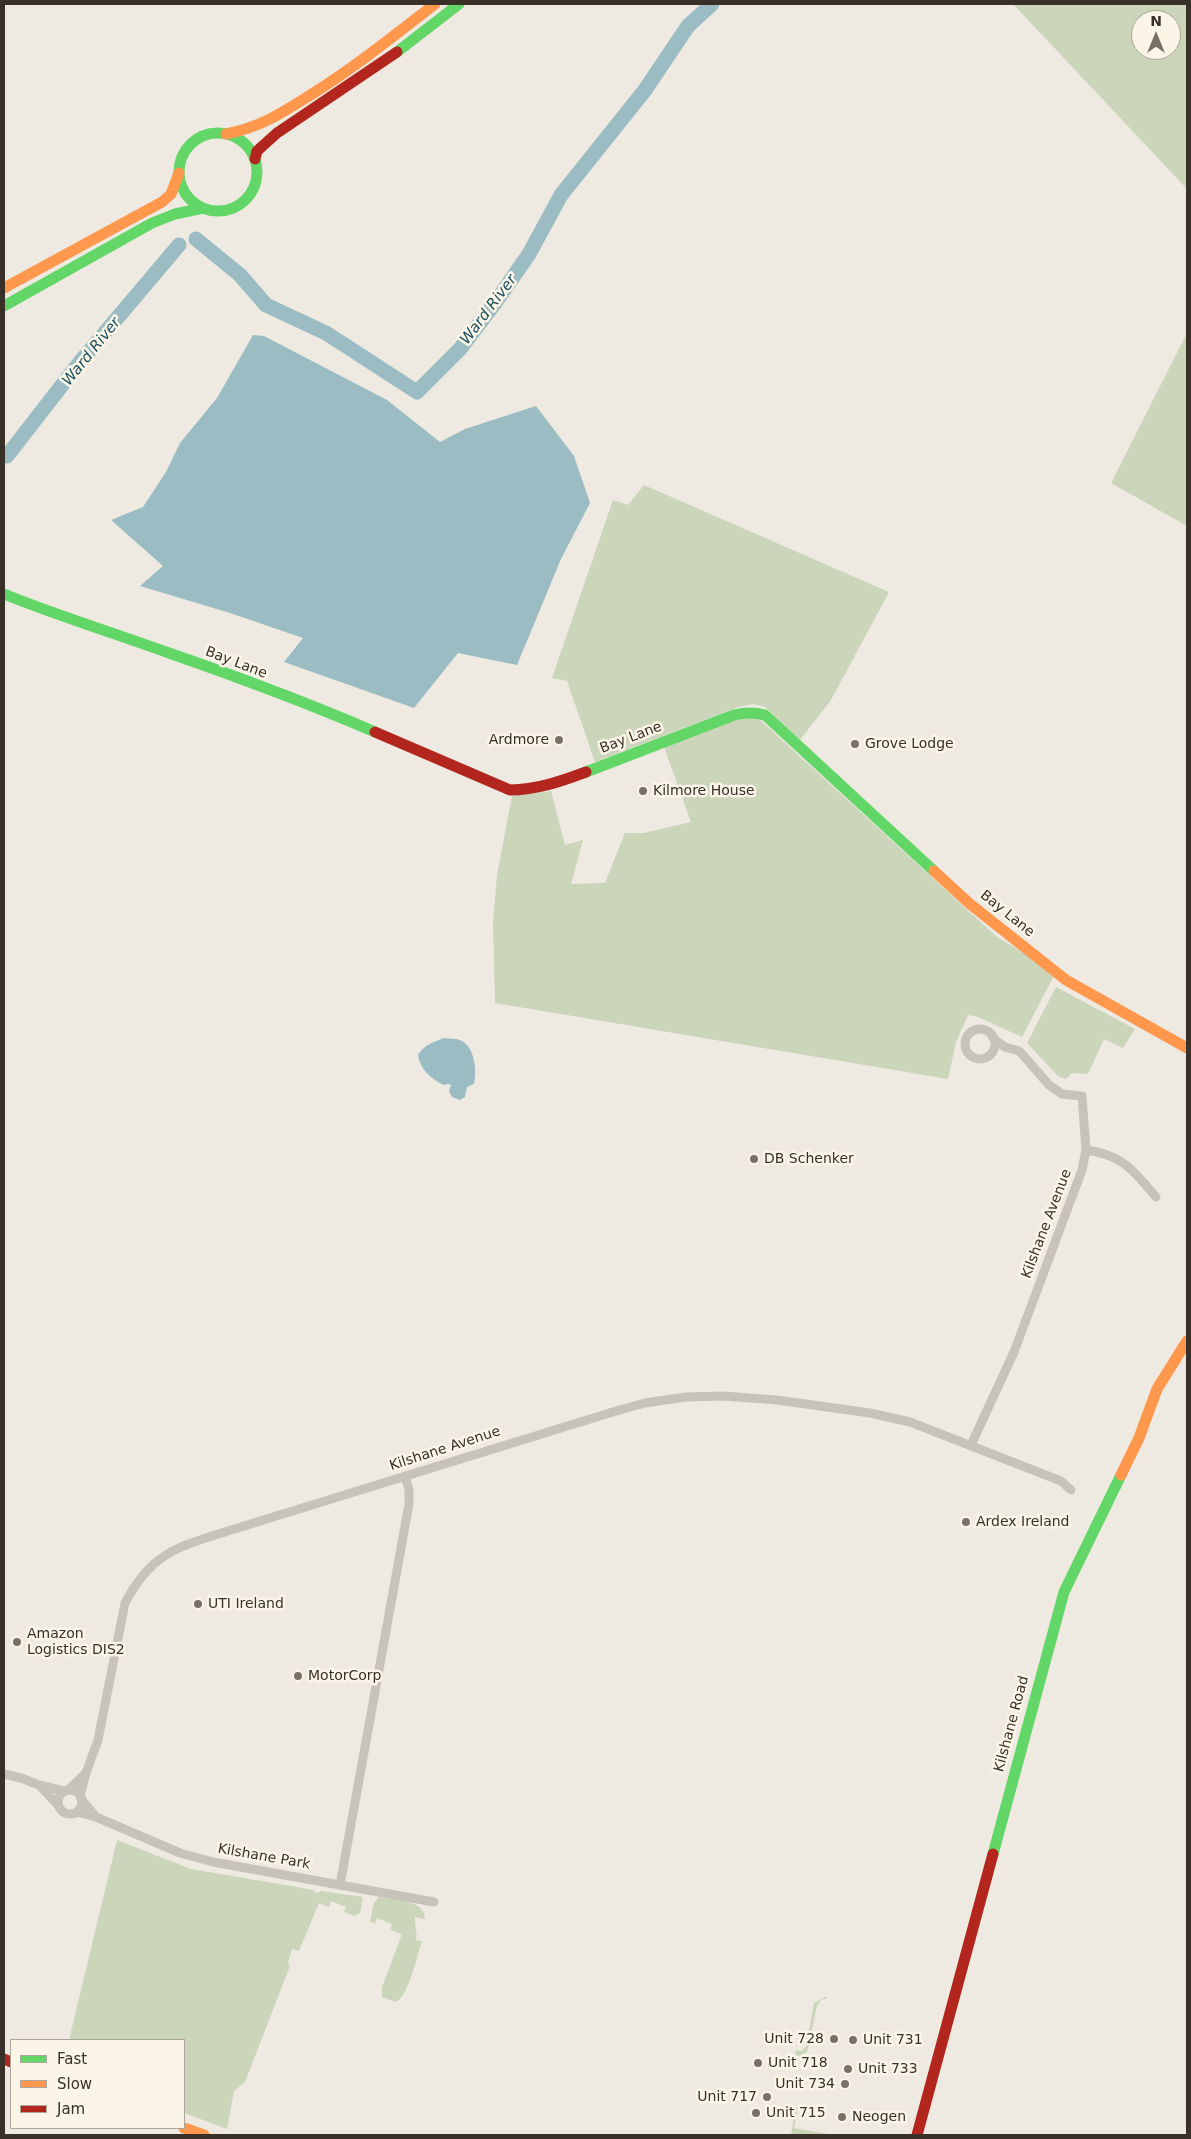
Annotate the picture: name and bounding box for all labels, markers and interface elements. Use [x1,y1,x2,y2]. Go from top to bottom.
north arrow [1131,10,1181,60]
text: N [1150,13,1162,29]
water label: Ward River [457,272,521,348]
water label: Ward River [59,314,125,390]
street label: Bay Lane [203,644,269,682]
street label: Bay Lane [598,719,664,757]
place label: Ardmore [489,732,549,748]
marker: Ardmore [553,734,565,746]
place label: Grove Lodge [865,736,954,752]
marker: Grove Lodge [849,738,861,750]
place label: Kilmore House [653,783,755,799]
marker: Kilmore House [637,785,649,797]
street label: Bay Lane [977,887,1037,941]
place label: DB Schenker [764,1151,854,1167]
marker: DB Schenker [748,1153,760,1165]
street label: Kilshane Avenue [1018,1167,1076,1281]
street label: Kilshane Avenue [387,1423,503,1475]
place label: Ardex Ireland [976,1514,1069,1530]
marker: Ardex Ireland [960,1516,972,1528]
place label: UTI Ireland [208,1596,284,1612]
marker: UTI Ireland [192,1598,204,1610]
place label: Amazon Logistics DIS2 [27,1626,125,1658]
marker: Amazon Logistics DIS2 [11,1636,23,1648]
place label: MotorCorp [308,1668,381,1684]
marker: MotorCorp [292,1670,304,1682]
street label: Kilshane Road [991,1674,1033,1774]
street label: Kilshane Park [216,1841,312,1873]
place label: Unit 728 [764,2031,824,2047]
place label: Unit 731 [863,2032,923,2048]
marker: Unit 728 [828,2033,840,2045]
marker: Unit 731 [847,2034,859,2046]
legend [10,2039,185,2129]
text: Fast [57,2050,87,2068]
place label: Unit 718 [768,2055,828,2071]
marker: Unit 718 [752,2057,764,2069]
place label: Unit 733 [858,2061,918,2077]
marker: Unit 733 [842,2063,854,2075]
text: Slow [57,2075,92,2093]
place label: Unit 734 [775,2076,835,2092]
marker: Unit 734 [839,2078,851,2090]
place label: Unit 717 [697,2089,757,2105]
marker: Unit 717 [761,2091,773,2103]
text: Jam [57,2100,85,2118]
place label: Unit 715 [766,2105,826,2121]
marker: Unit 715 [750,2107,762,2119]
place label: Neogen [852,2109,906,2125]
marker: Neogen [836,2111,848,2123]

